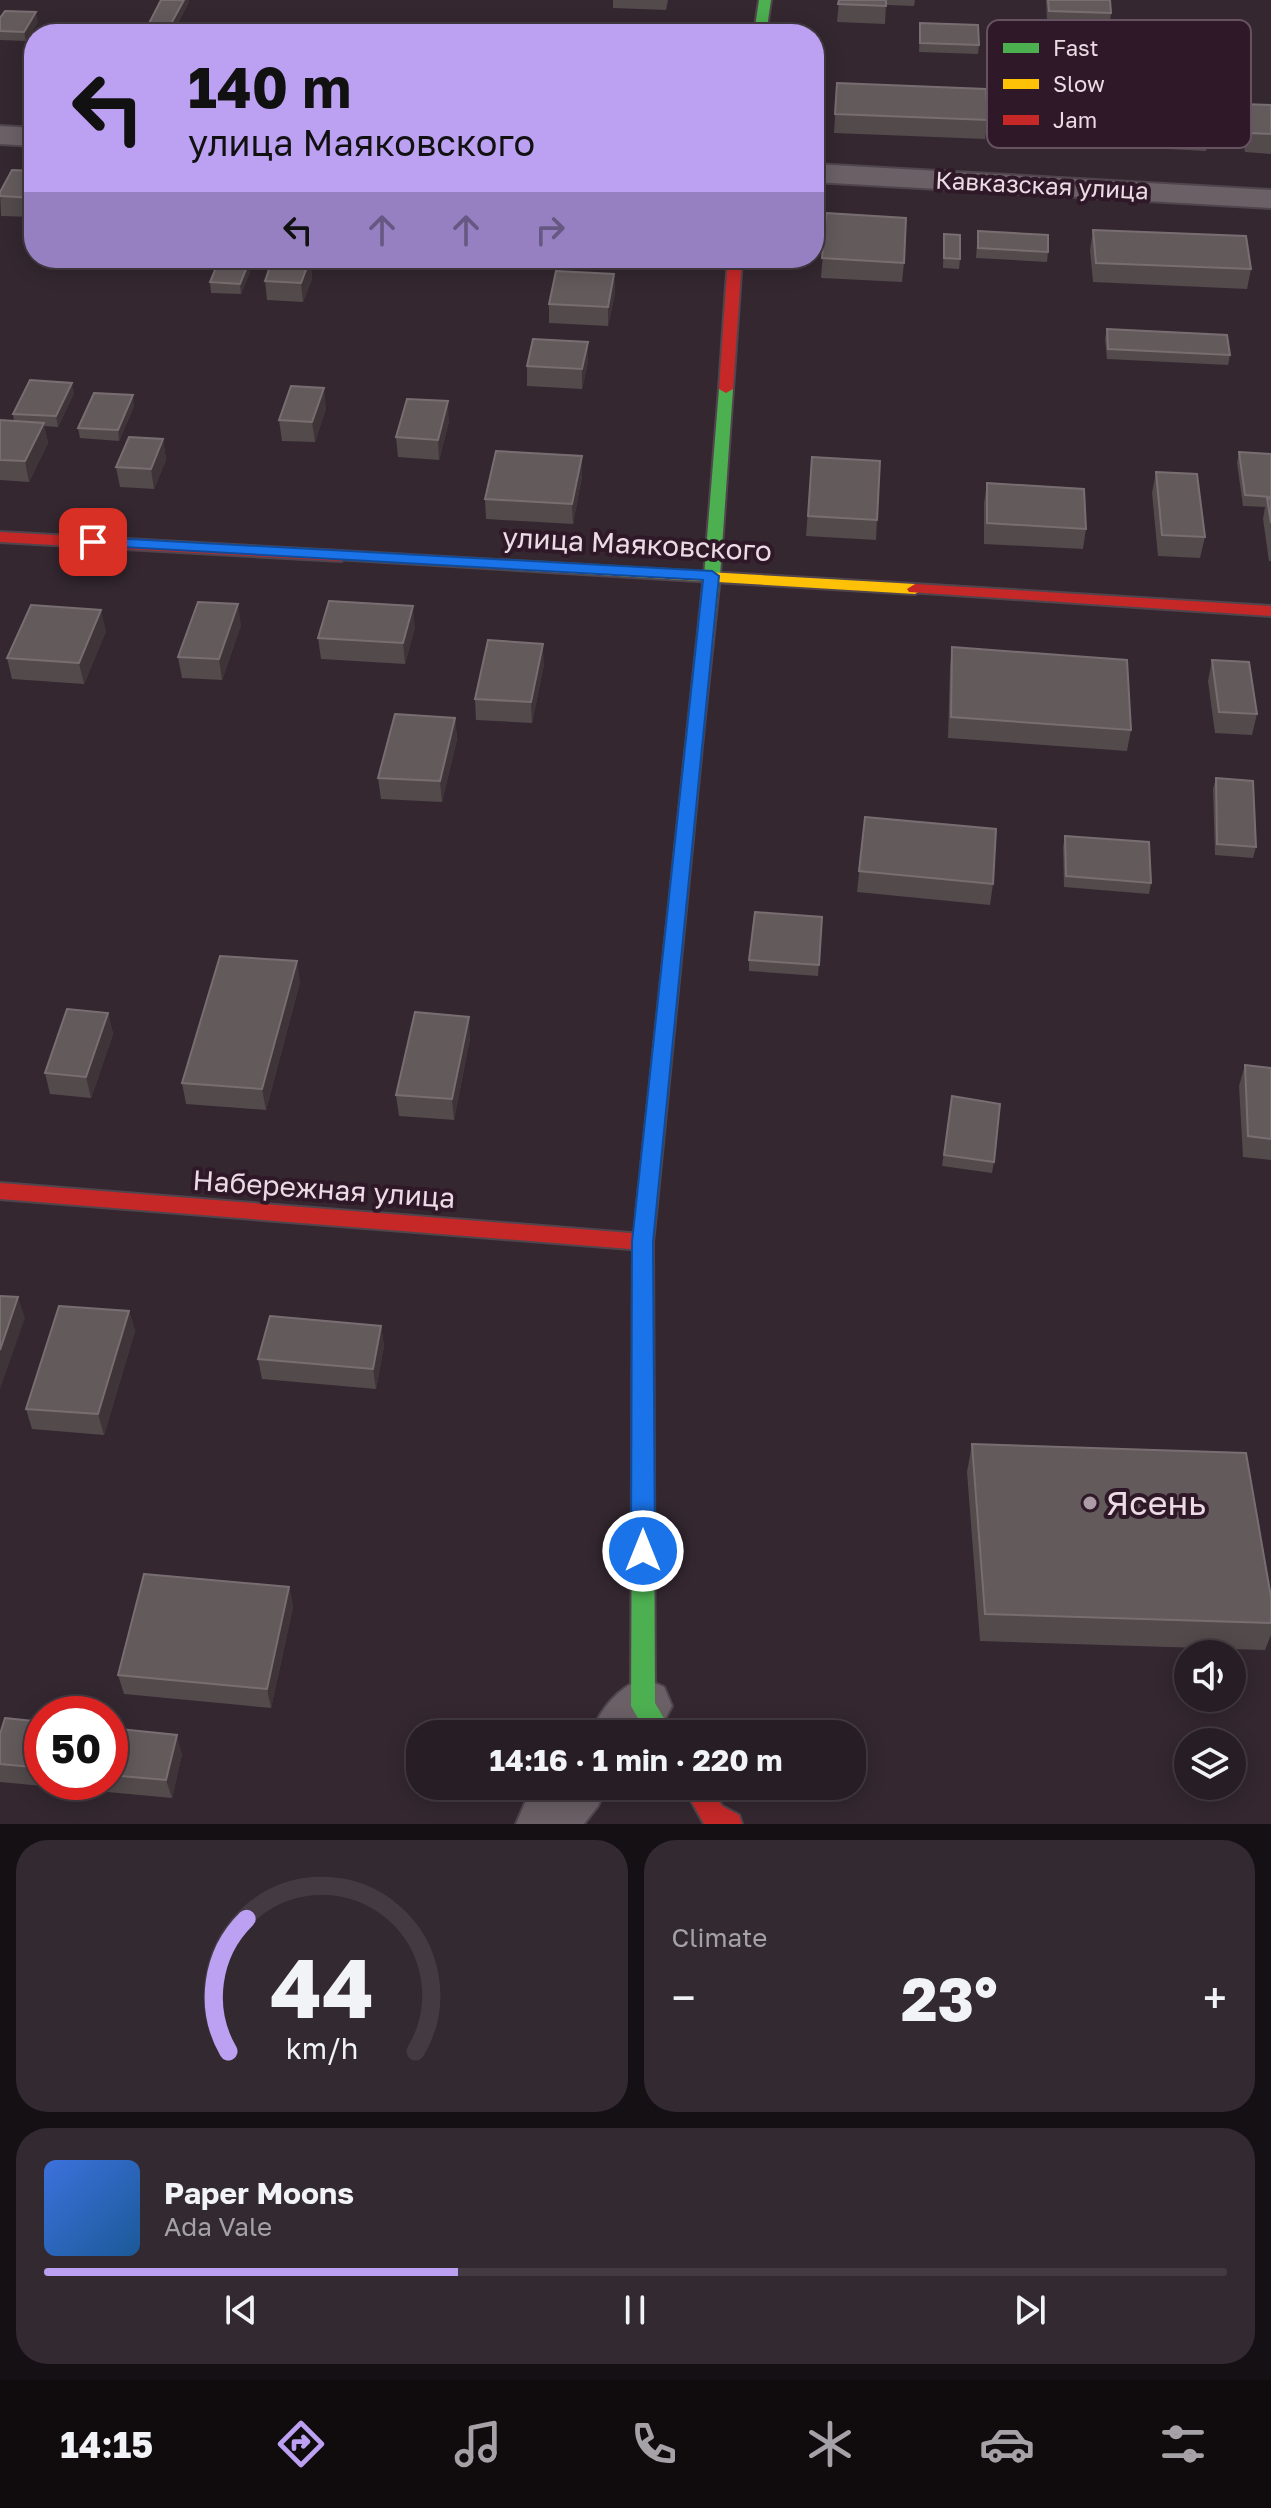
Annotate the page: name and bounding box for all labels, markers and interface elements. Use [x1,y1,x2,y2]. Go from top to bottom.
legend [987,20,1251,148]
text: Fast [1053,34,1099,61]
text: 140 m [188,53,351,120]
icon: left [56,56,160,160]
text: Slow [1053,70,1105,97]
text: Jam [1053,106,1097,133]
text: улица Маяковского [188,121,535,164]
street label: Кавказская улица [935,164,1149,205]
icon: left [276,208,320,252]
icon: ahead [360,208,404,252]
icon: ahead [444,208,488,252]
icon: right [528,208,572,252]
pin [59,508,127,576]
icon: arrive [71,520,115,564]
street label: улица Маяковского [501,520,773,567]
street label: Набережная улица [192,1163,456,1214]
place label: Ясень [1106,1482,1206,1522]
marker: Ясень [1081,1494,1099,1512]
position arrow [601,1509,685,1593]
map controls [1174,1640,1246,1800]
button: sound [1174,1640,1246,1712]
speed limit sign: 50 [24,1696,128,1800]
button: layers [1174,1728,1246,1800]
text: 14:16 · 1 min · 220 m [490,1742,782,1778]
text: Climate [672,1922,767,1953]
text: 44 [270,1936,374,2036]
text: 23° [901,1962,998,2034]
text: − [672,1971,696,2024]
text: + [1203,1971,1227,2024]
text: km/h [285,2031,358,2065]
text: Paper Moons [164,2175,354,2211]
text: Ada Vale [164,2211,272,2242]
icon: previous [219,2288,263,2332]
icon: pause [613,2288,657,2332]
icon: next [1008,2288,1052,2332]
icon: directions [273,2416,329,2472]
icon: music [450,2416,506,2472]
icon: phone [626,2416,682,2472]
icon: climate [802,2416,858,2472]
icon: car [979,2416,1035,2472]
icon: filters [1155,2416,1211,2472]
text: 14:15 [60,2423,153,2466]

